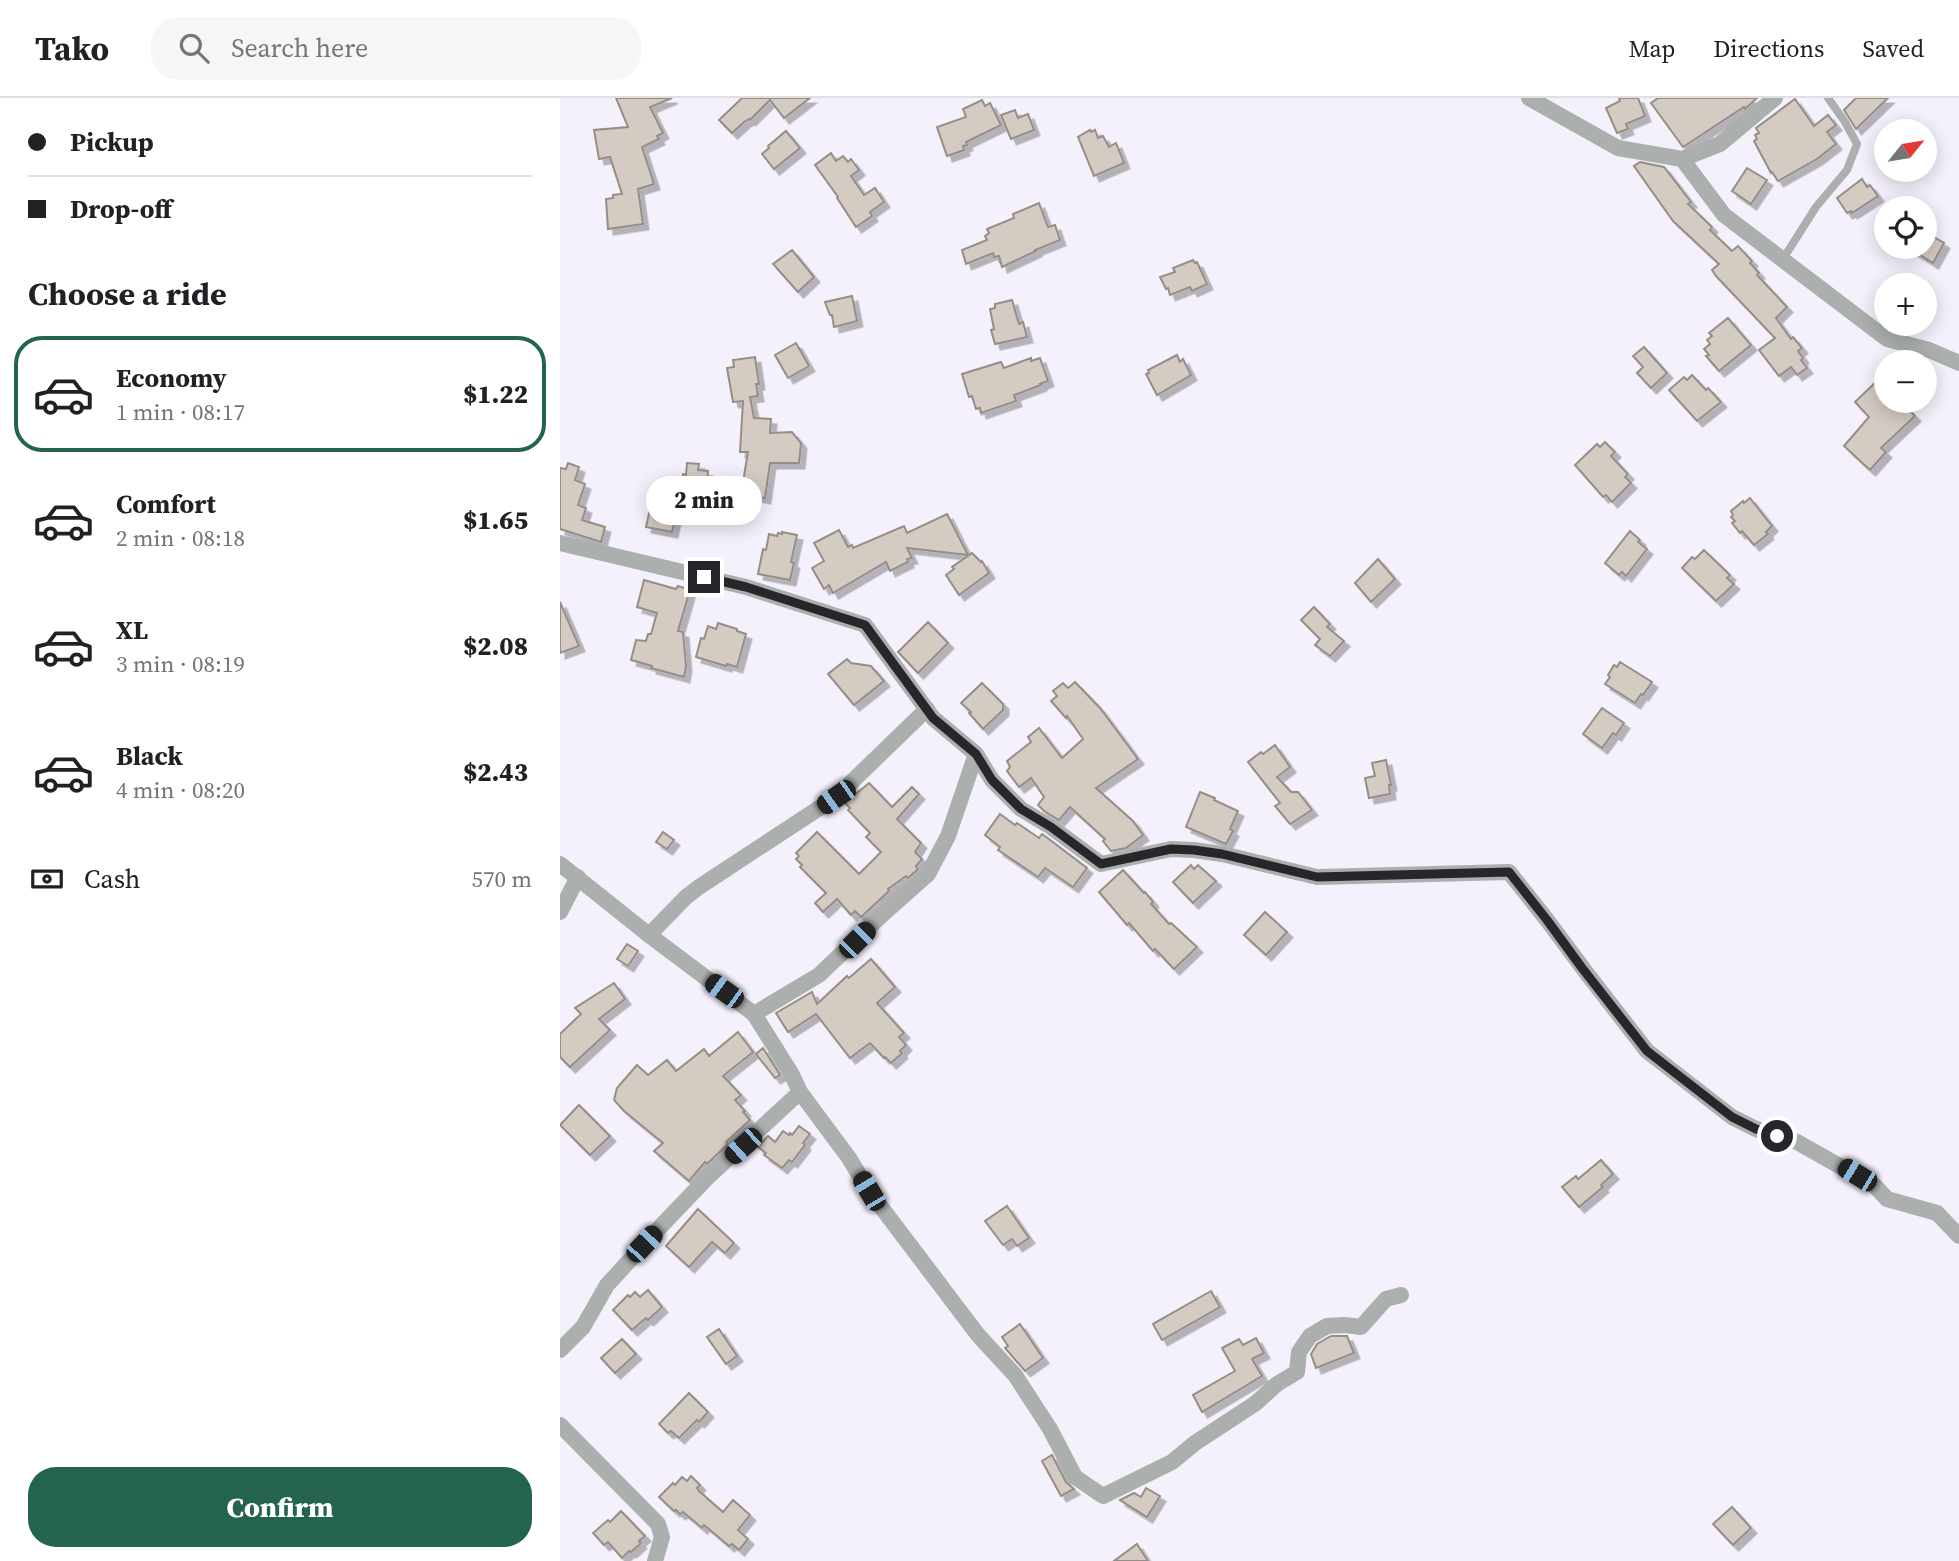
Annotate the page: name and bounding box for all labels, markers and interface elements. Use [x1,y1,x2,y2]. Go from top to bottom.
search box [151,17,641,80]
text: Tako [35,26,109,71]
icon: search [175,29,213,67]
text: Search here [231,30,368,66]
text: Map [1628,32,1675,65]
text: Directions [1713,32,1824,65]
text: Saved [1862,32,1924,65]
north arrow [1874,119,1937,182]
map controls [1874,119,1937,413]
text: Pickup [70,124,154,160]
text: Drop-off [70,191,172,227]
button: locate [1874,196,1937,259]
text: Choose a ride [28,272,227,316]
button: + [1874,273,1937,336]
button: − [1874,350,1937,413]
text: Economy [116,360,227,396]
icon: car [32,363,95,426]
text: $1.22 [463,376,528,412]
text: 1 min · 08:17 [116,396,245,428]
callout: 2 min [646,476,762,524]
text: 2 min [674,484,734,516]
text: Comfort [116,486,216,522]
icon: car [32,489,95,552]
text: $1.65 [463,502,528,538]
text: 2 min · 08:18 [116,522,245,554]
route end [688,561,720,593]
text: XL [116,612,148,648]
icon: car [32,615,95,678]
text: $2.08 [463,628,528,664]
text: 3 min · 08:19 [116,648,245,680]
text: Black [116,738,183,774]
icon: car [32,741,95,804]
text: $2.43 [463,754,528,790]
text: 4 min · 08:20 [116,774,245,806]
car [813,776,860,818]
icon: cash [28,860,66,898]
text: Cash [84,861,140,897]
text: 570 m [471,863,532,895]
car [835,918,880,962]
car [701,970,748,1012]
route start [1761,1120,1793,1152]
car [721,1124,766,1168]
car [1834,1155,1881,1195]
car [850,1168,889,1214]
car [622,1221,667,1267]
button: Confirm [28,1467,532,1547]

